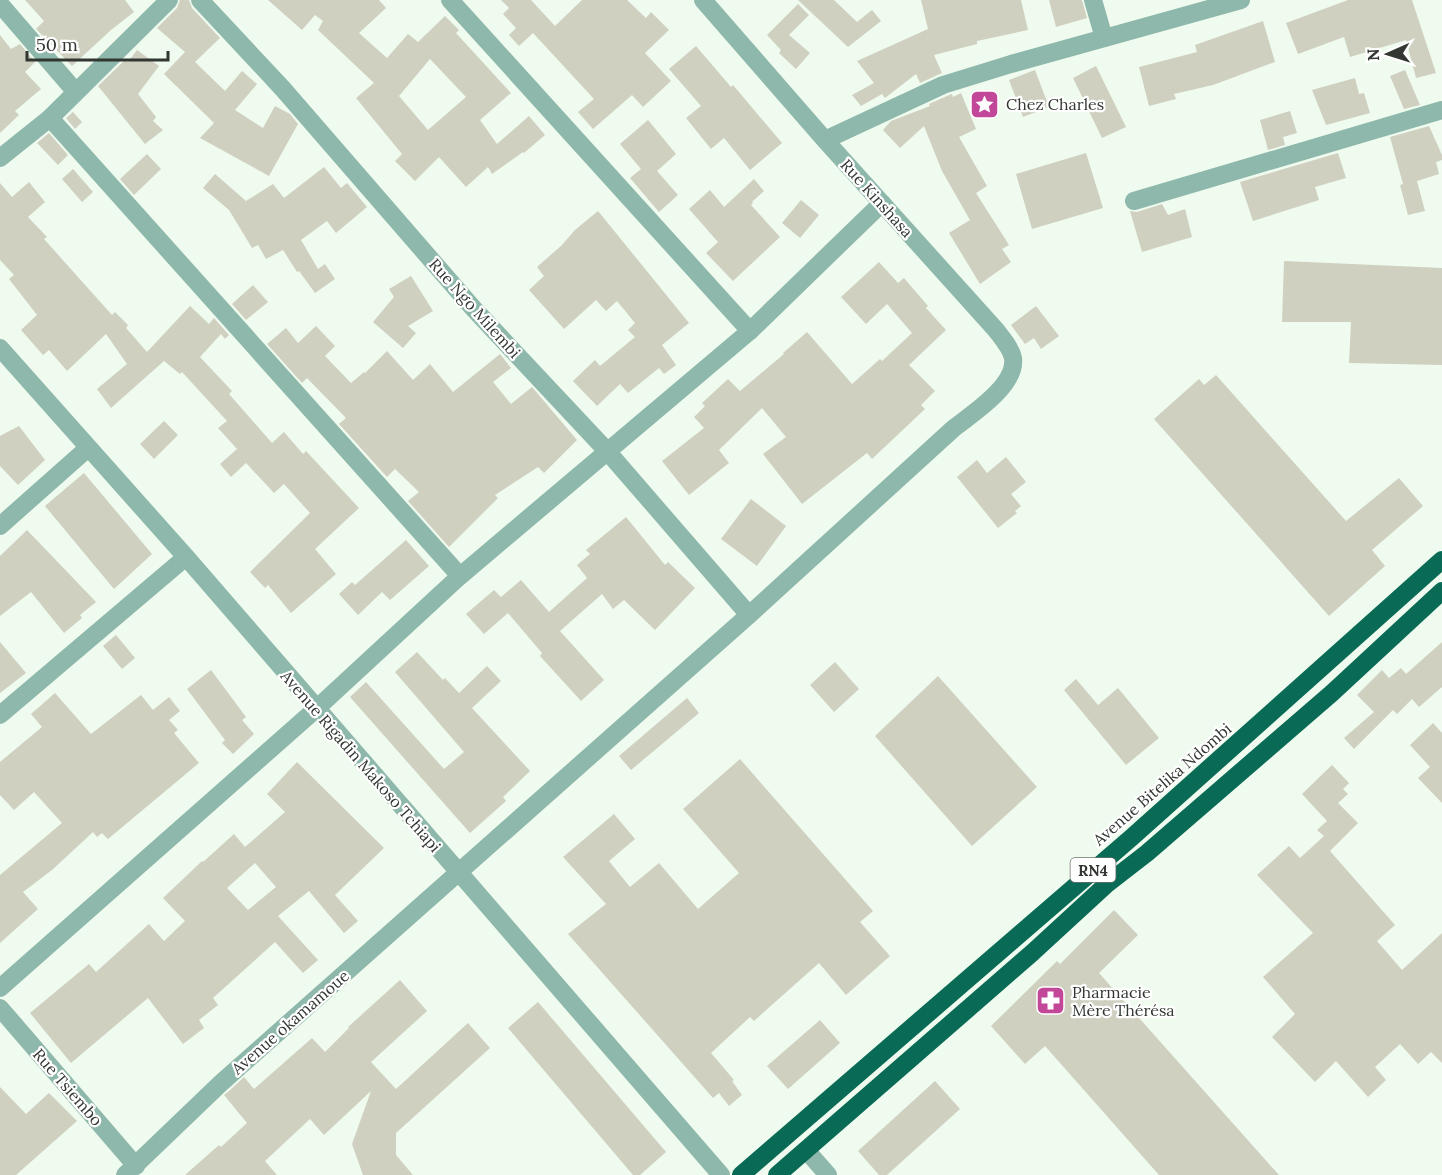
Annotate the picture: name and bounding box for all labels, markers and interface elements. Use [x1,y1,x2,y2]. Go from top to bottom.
scale bar [27,24,168,62]
north arrow [1358,24,1418,84]
text: 50 m [36,33,78,56]
text: N [1363,48,1383,61]
place icon: Chez Charles [969,88,1001,120]
place label: Chez Charles [1006,94,1104,114]
street label: Rue Kinshasa [837,155,917,241]
street label: Rue Ngo Milembi [425,254,525,362]
street label: Avenue Rigadin Makoso Tchiapi [276,665,445,856]
street label: Avenue Bitelika Ndombi [1088,718,1235,850]
road number: RN4 [1070,858,1116,882]
street label: Avenue okamamoue [226,965,353,1079]
place label: Pharmacie Mère Thérésa [1072,982,1175,1020]
pharmacy icon: Pharmacie Mère Thérésa [1035,985,1067,1017]
street label: Rue Tsiembo [29,1044,107,1130]

